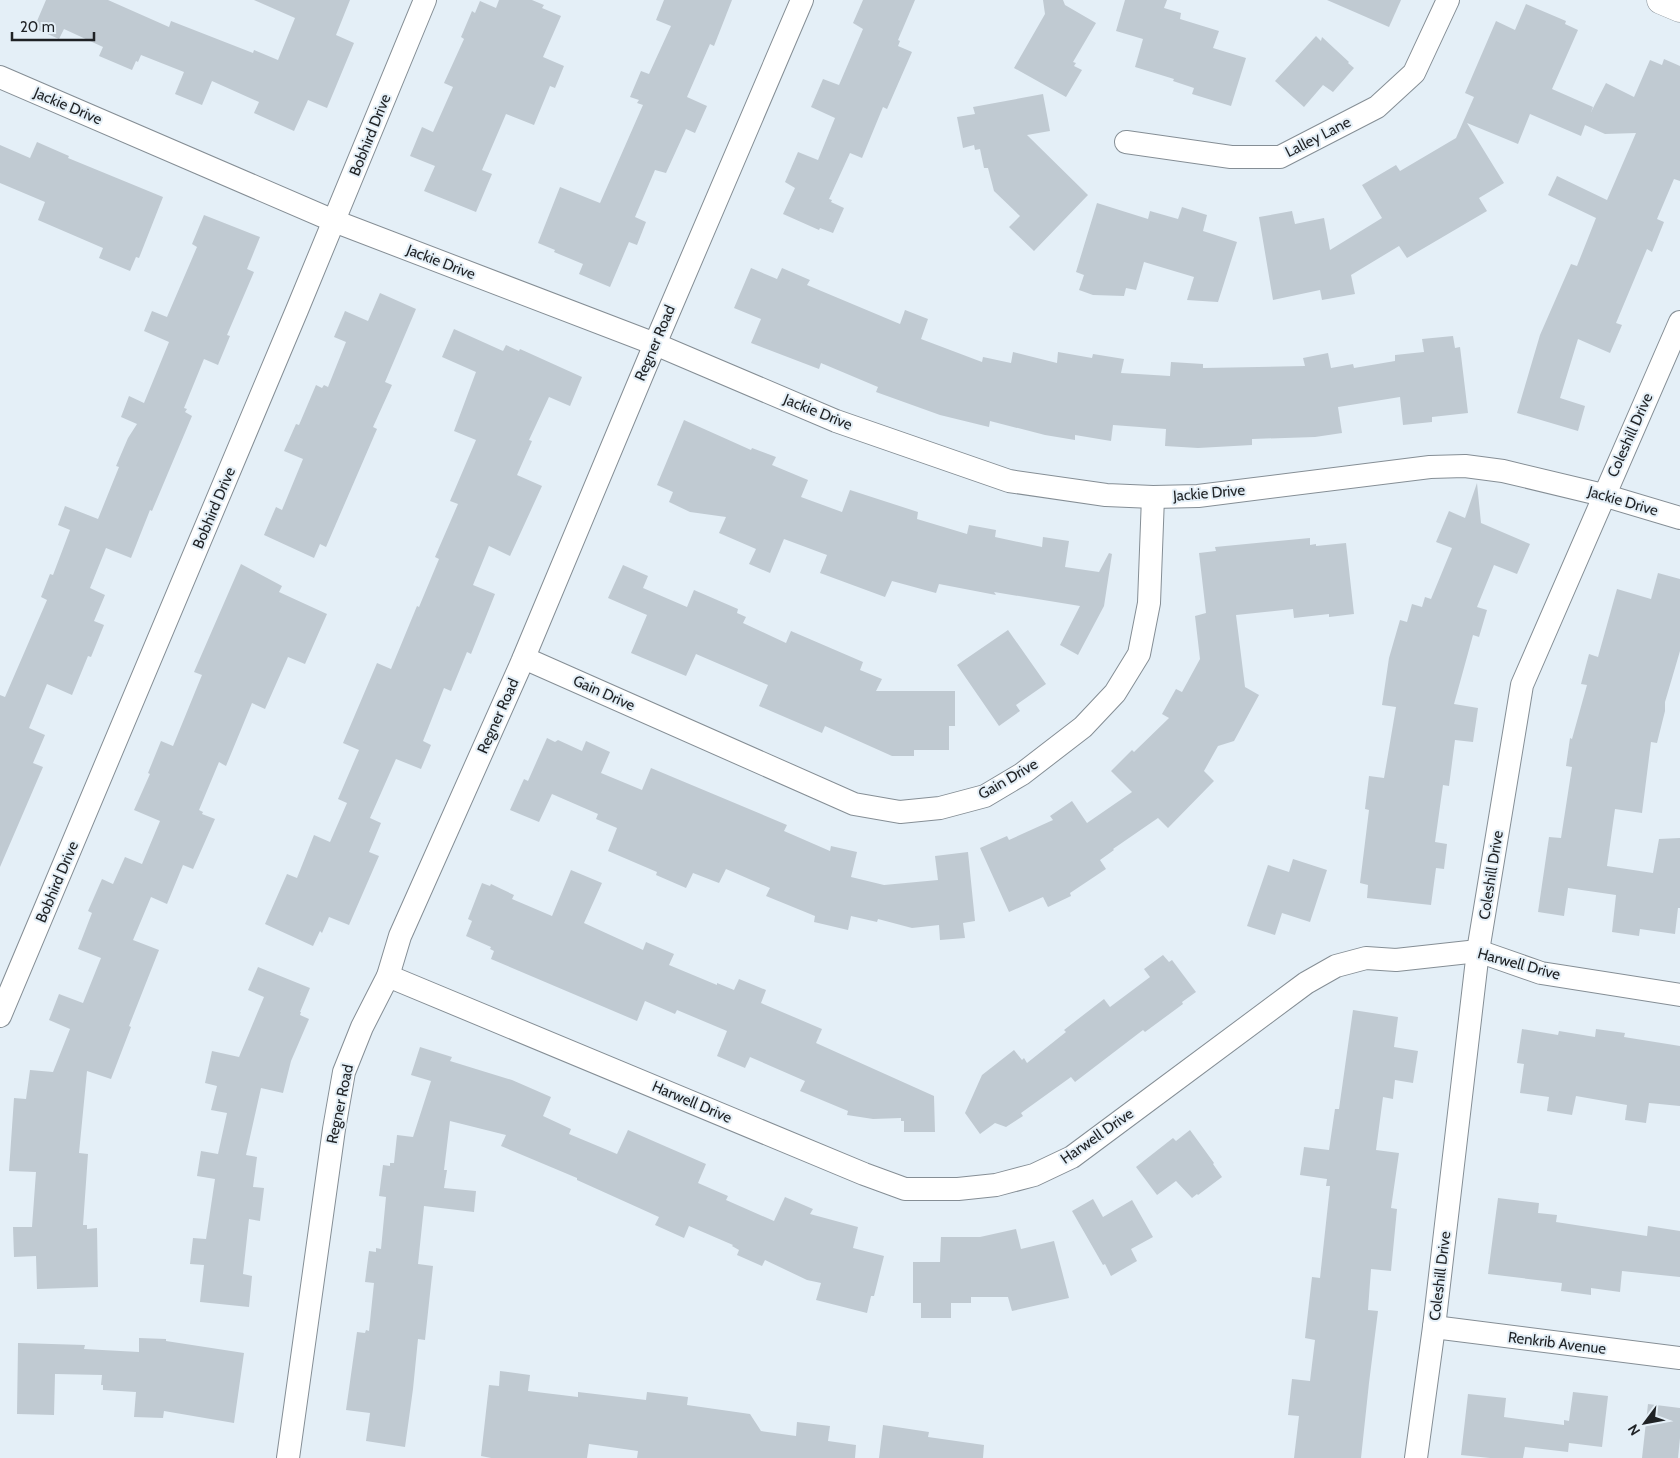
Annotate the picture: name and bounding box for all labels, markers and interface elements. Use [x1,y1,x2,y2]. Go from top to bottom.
scale bar [12,10,95,42]
text: 20 m [20,18,55,36]
street label: Jackie Drive [30,83,105,129]
street label: Bobhird Drive [345,91,395,179]
street label: Lalley Lane [1282,113,1354,161]
street label: Jackie Drive [403,240,478,283]
street label: Regner Road [631,302,679,384]
street label: Jackie Drive [780,390,855,434]
street label: Coleshill Drive [1603,390,1657,480]
street label: Bobhird Drive [189,464,239,551]
street label: Jackie Drive [1171,481,1246,505]
street label: Jackie Drive [1585,482,1661,520]
street label: Gain Drive [570,671,638,715]
street label: Regner Road [473,676,523,756]
street label: Gain Drive [975,755,1041,803]
street label: Coleshill Drive [1475,829,1507,921]
street label: Bobhird Drive [32,838,82,925]
street label: Harwell Drive [1476,944,1563,984]
street label: Regner Road [323,1063,357,1145]
street label: Harwell Drive [649,1077,735,1127]
street label: Harwell Drive [1057,1104,1137,1168]
street label: Coleshill Drive [1426,1230,1454,1322]
street label: Renkrib Avenue [1507,1328,1607,1358]
north arrow [1620,1398,1670,1448]
text: N [1624,1421,1644,1439]

